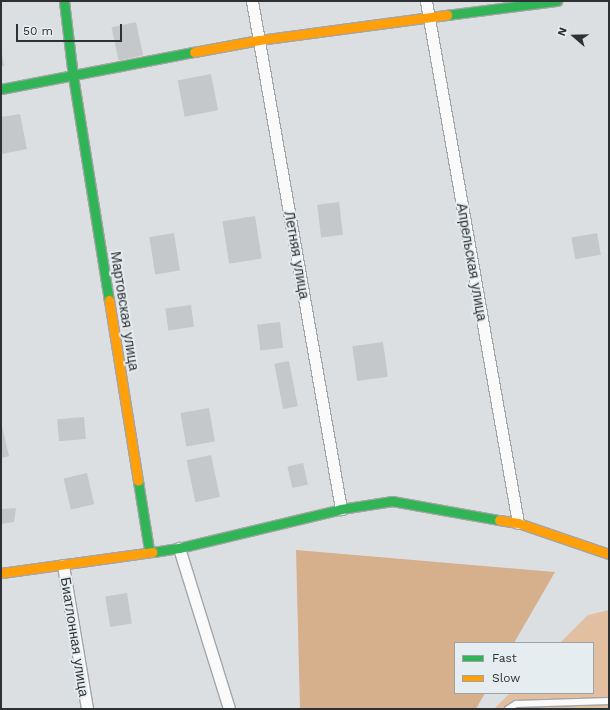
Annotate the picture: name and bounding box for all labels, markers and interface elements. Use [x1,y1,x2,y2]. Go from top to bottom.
scale bar [18,16,124,42]
north arrow [554,16,594,56]
text: 50 m [23,24,53,38]
text: N [555,26,570,38]
street label: Апрельская улица [453,202,491,322]
street label: Летняя улица [281,210,313,300]
street label: Мартовская улица [107,250,143,372]
street label: Биатлонная улица [57,576,93,698]
legend [454,642,594,694]
text: Fast [492,651,517,665]
text: Slow [492,671,520,685]

